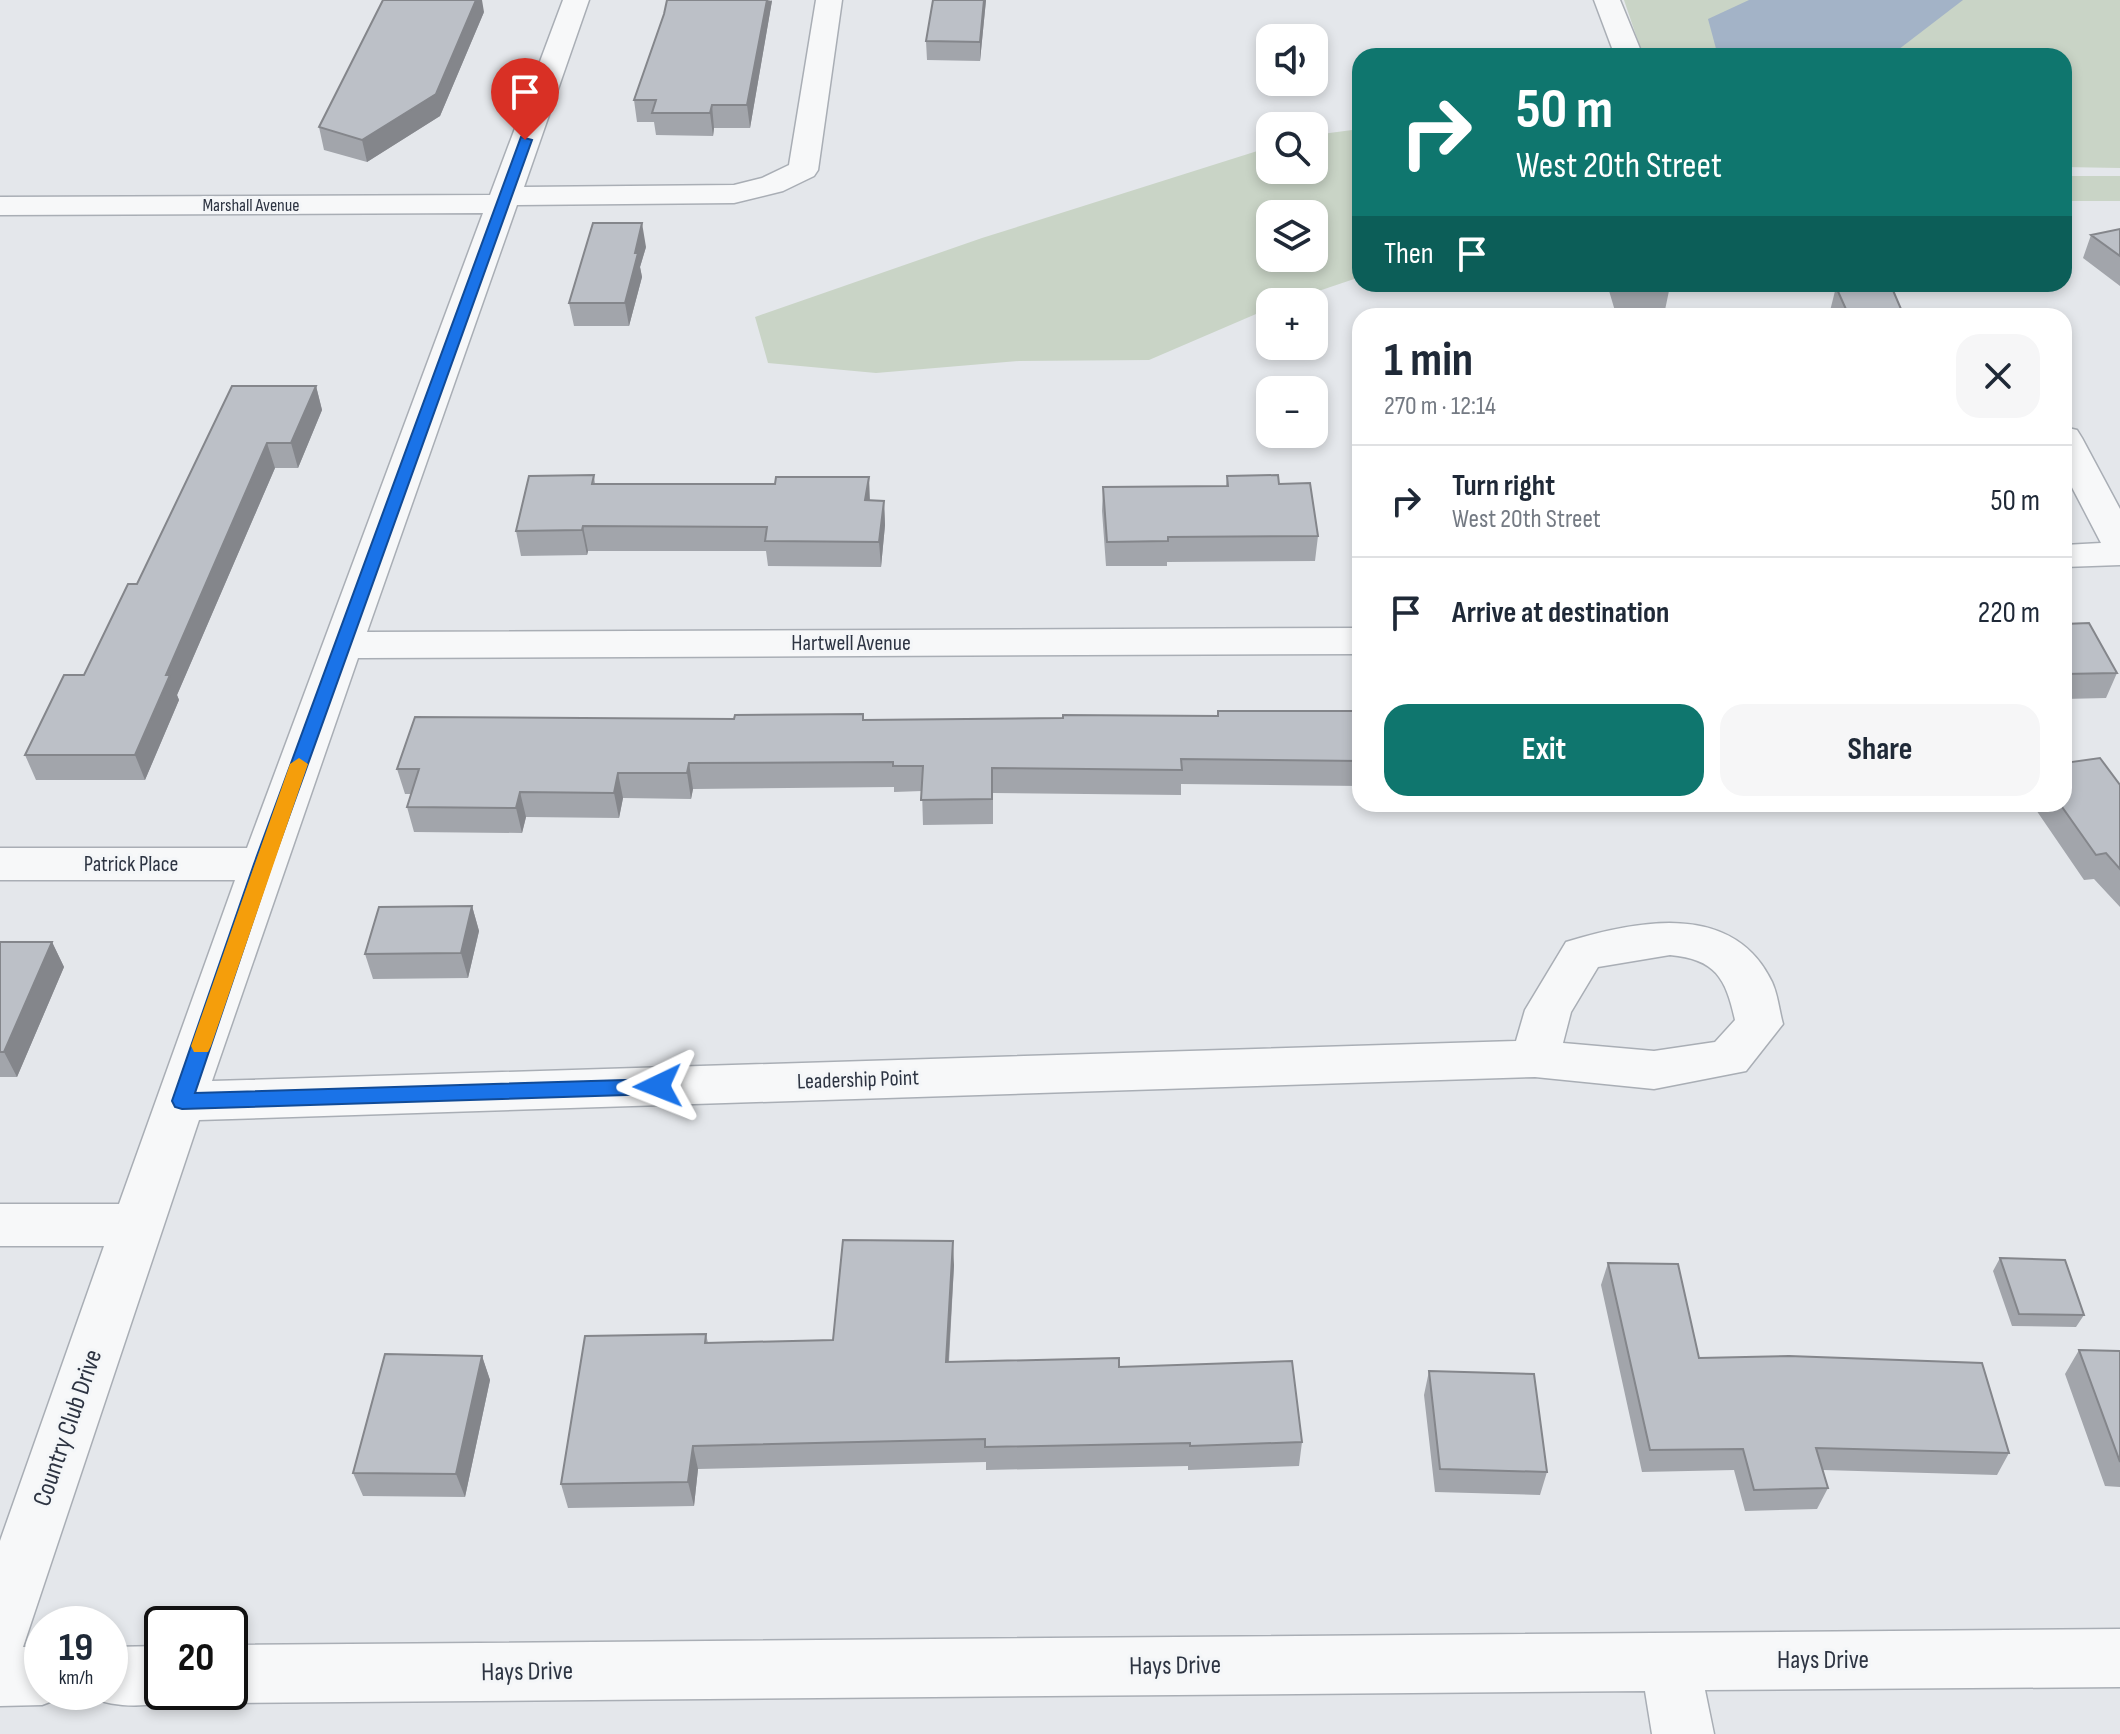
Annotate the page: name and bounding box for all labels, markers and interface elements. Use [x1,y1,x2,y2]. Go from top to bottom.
map controls [1256,24,1328,448]
button: sound [1256,24,1328,96]
pin [491,58,559,140]
icon: arrive [503,70,547,114]
text: 50 m [1516,77,1613,144]
icon: right [1384,80,1488,184]
button: search [1256,112,1328,184]
text: West 20th Street [1516,145,1722,188]
street label: Marshall Avenue [202,195,300,216]
button: layers [1256,200,1328,272]
icon: arrive [1450,232,1494,276]
text: Then [1384,236,1434,272]
button: + [1256,288,1328,360]
text: 1 min [1384,332,1473,389]
button: close [1956,334,2040,418]
button: − [1256,376,1328,448]
text: 270 m · 12:14 [1384,391,1496,422]
text: Turn right [1452,468,1555,504]
icon: right [1384,479,1428,523]
text: 50 m [1991,483,2040,519]
text: West 20th Street [1452,504,1601,535]
icon: arrive [1384,591,1428,635]
text: Arrive at destination [1452,595,1669,631]
text: 220 m [1978,595,2040,631]
street label: Hartwell Avenue [791,630,911,657]
button: Exit [1384,704,1704,796]
button: Share [1720,704,2040,796]
street label: Patrick Place [84,851,178,878]
position arrow [616,1044,700,1128]
street label: Leadership Point [797,1064,920,1096]
street label: Country Club Drive [27,1346,109,1510]
speed limit sign: 20 [144,1606,248,1710]
text: 19 [59,1624,93,1672]
street label: Hays Drive [1777,1645,1869,1676]
street label: Hays Drive [1129,1650,1221,1682]
street label: Hays Drive [481,1656,573,1688]
text: km/h [59,1666,93,1690]

